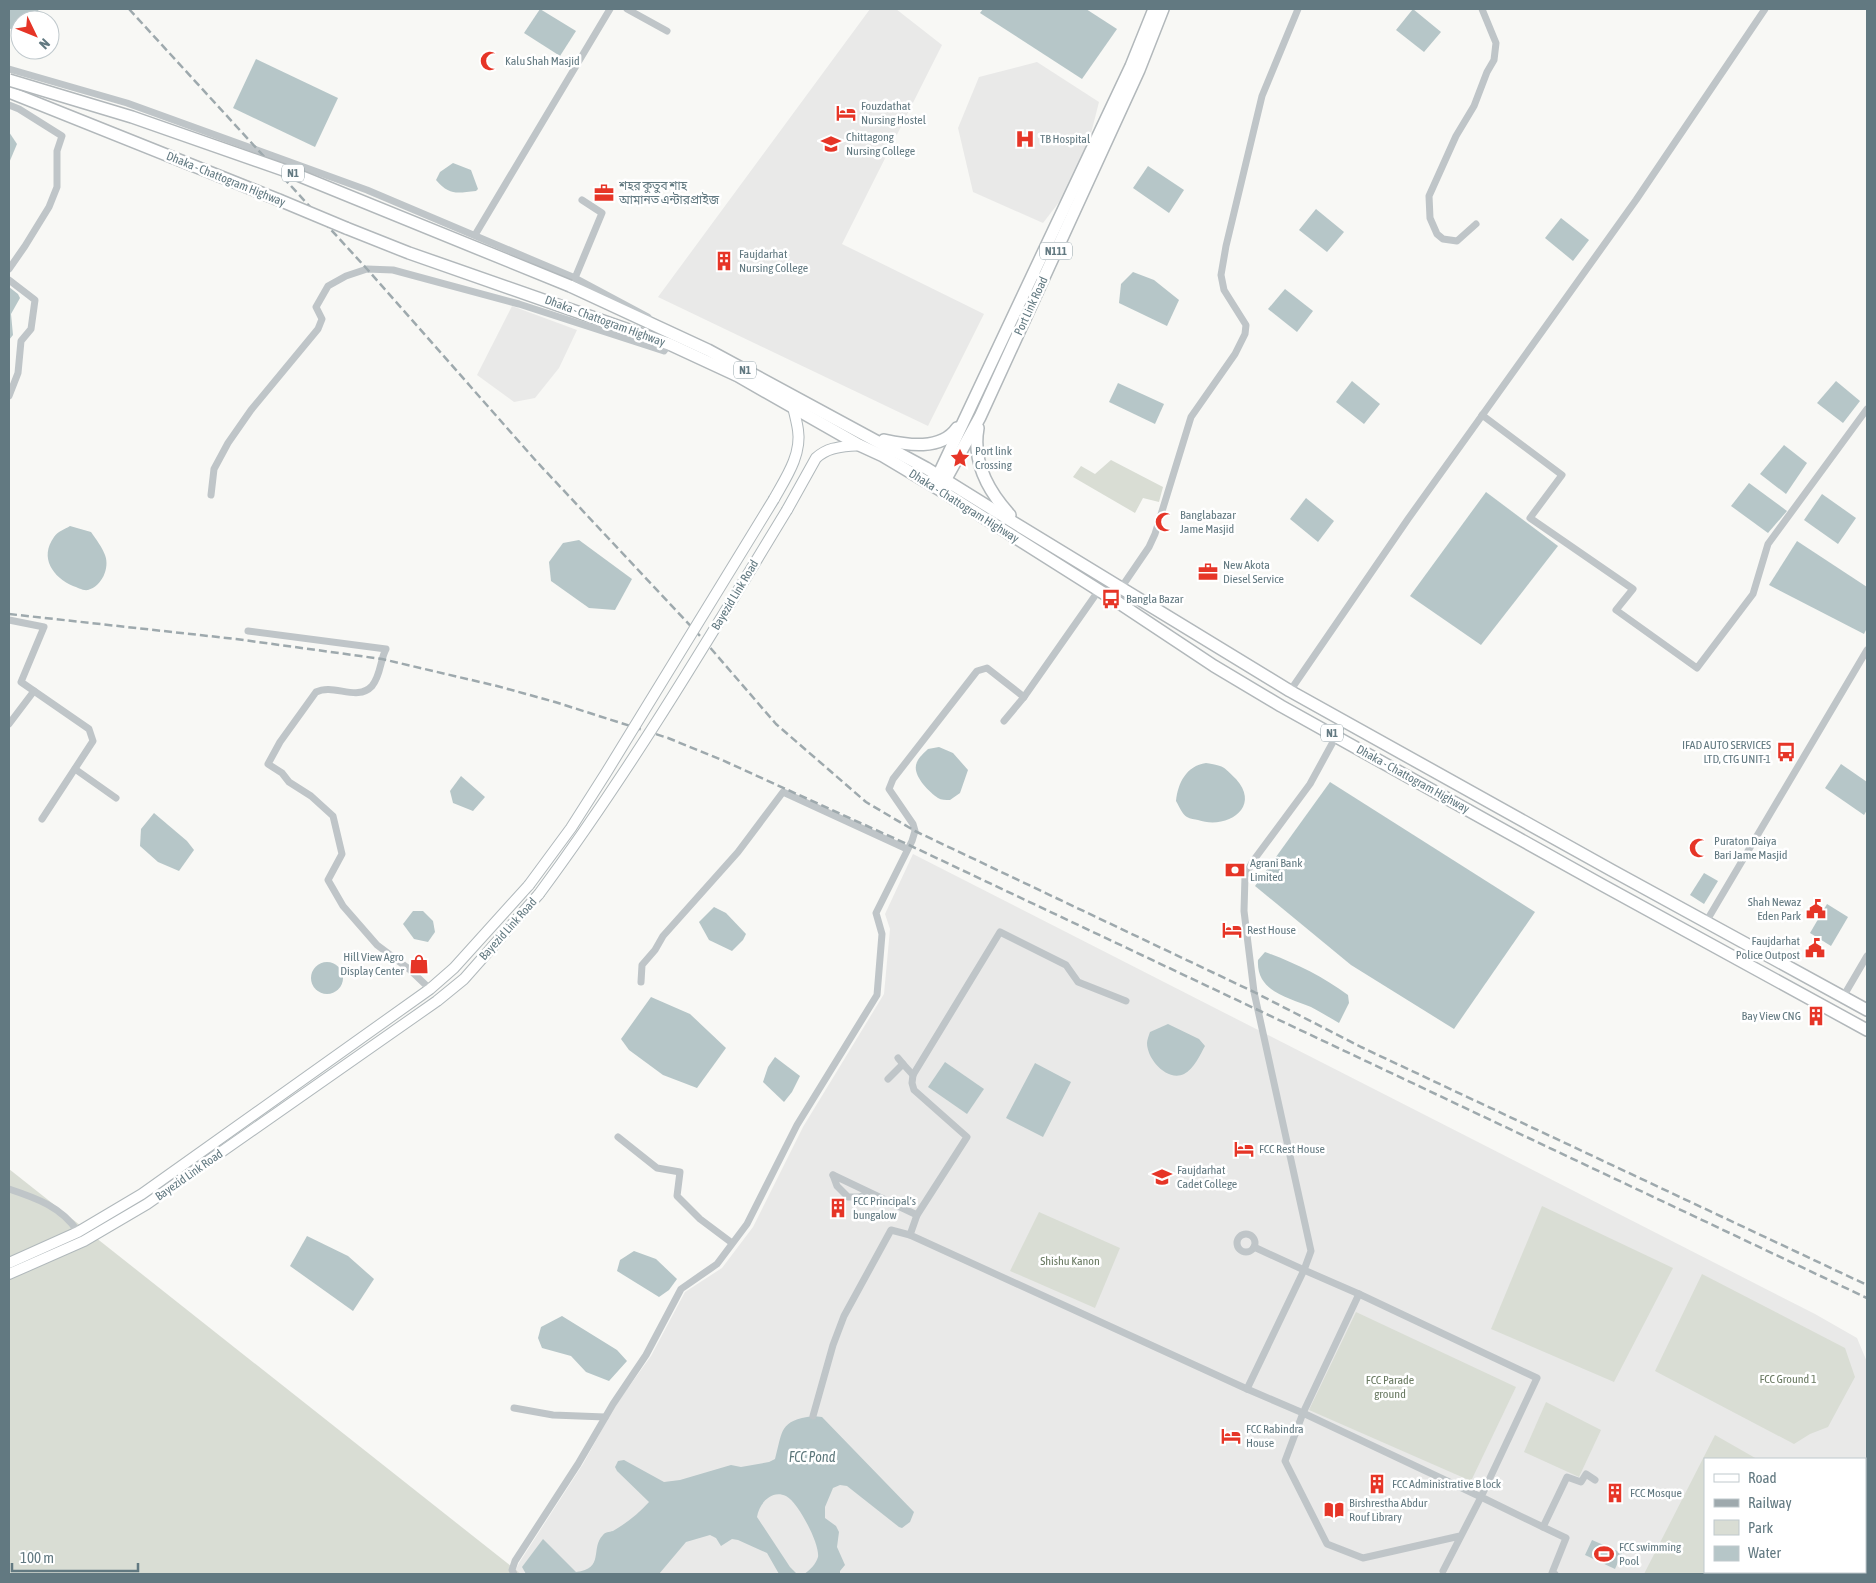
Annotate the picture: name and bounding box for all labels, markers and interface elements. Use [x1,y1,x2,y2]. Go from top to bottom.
north arrow [10,10,60,60]
text: N [36,35,53,52]
mosque icon: Kalu Shah Masjid [479,50,501,72]
place label: Kalu Shah Masjid [505,54,580,68]
place label: Fouzdathat Nursing Hostel [861,99,927,127]
hotel icon: Fouzdathat Nursing Hostel [835,102,857,124]
hospital icon: TB Hospital [1014,128,1036,150]
place label: Chittagong Nursing College [846,130,915,158]
place label: TB Hospital [1040,132,1091,146]
school or university icon: Chittagong Nursing College [820,133,842,155]
street label: Dhaka - Chattogram Highway [164,149,288,209]
road number: N1 [282,164,304,182]
place label: শহর কুতুব শাহ আমানত এন্টারপ্রাইজ [618,179,720,207]
office icon: শহর কুতুব শাহ আমানত এন্টারপ্রাইজ [593,182,615,204]
road number: N111 [1040,242,1072,260]
place label: Faujdarhat Nursing College [739,247,808,275]
building icon: Faujdarhat Nursing College [713,250,735,272]
street label: Port Link Road [1011,275,1051,337]
street label: Dhaka - Chattogram Highway [543,293,667,349]
road number: N1 [734,362,756,378]
place label: Port link Crossing [975,444,1013,472]
place icon: Port link Crossing [949,447,971,469]
street label: Dhaka - Chattogram Highway [906,466,1022,546]
place label: Banglabazar Jame Masjid [1180,508,1236,536]
mosque icon: Banglabazar Jame Masjid [1154,511,1176,533]
street label: Bayezid Link Road [709,558,761,632]
place label: New Akota Diesel Service [1223,558,1284,586]
office icon: New Akota Diesel Service [1197,561,1219,583]
bus stop icon: Bangla Bazar [1100,588,1122,610]
place label: Bangla Bazar [1126,592,1184,606]
road number: N1 [1321,724,1343,741]
place label: IFAD AUTO SERVICES LTD, CTG UNIT-1 [1682,738,1771,766]
bus stop icon: IFAD AUTO SERVICES LTD, CTG UNIT-1 [1775,741,1797,763]
street label: Dhaka - Chattogram Highway [1354,742,1472,816]
place label: Puraton Daiya Bari Jame Masjid [1714,834,1787,862]
mosque icon: Puraton Daiya Bari Jame Masjid [1688,837,1710,859]
place label: Agrani Bank Limited [1250,856,1303,884]
bank icon: Agrani Bank Limited [1224,859,1246,881]
street label: Bayezid Link Road [476,895,540,963]
place label: Shah Newaz Eden Park [1748,895,1802,923]
public building icon: Shah Newaz Eden Park [1805,898,1827,920]
hotel icon: Rest House [1221,919,1243,941]
place label: Rest House [1247,923,1296,937]
place label: Faujdarhat Police Outpost [1736,934,1801,962]
public building icon: Faujdarhat Police Outpost [1804,937,1826,959]
place label: Hill View Agro Display Center [340,950,404,978]
shop icon: Hill View Agro Display Center [408,953,430,975]
building icon: Bay View CNG [1805,1005,1827,1027]
place label: Bay View CNG [1742,1009,1801,1023]
hotel icon: FCC Rest House [1233,1138,1255,1160]
place label: FCC Rest House [1259,1142,1325,1156]
street label: Bayezid Link Road [153,1147,225,1203]
place label: Faujdarhat Cadet College [1177,1163,1237,1191]
school or university icon: Faujdarhat Cadet College [1151,1166,1173,1188]
place label: FCC Principal's bungalow [853,1194,916,1222]
building icon: FCC Principal's bungalow [827,1197,849,1219]
park label: Shishu Kanon [1040,1254,1100,1268]
park label: FCC Ground 1 [1759,1372,1817,1386]
park label: FCC Parade ground [1366,1373,1414,1401]
place label: FCC Rabindra House [1246,1422,1303,1450]
hotel icon: FCC Rabindra House [1220,1425,1242,1447]
water label: FCC Pond [789,1449,836,1465]
legend [1704,1458,1866,1573]
text: Road [1748,1469,1777,1486]
building icon: FCC Administrative B lock [1366,1473,1388,1495]
place label: FCC Administrative B lock [1392,1477,1502,1491]
building icon: FCC Mosque [1604,1482,1626,1504]
place label: FCC Mosque [1630,1486,1682,1500]
text: Railway [1748,1494,1792,1511]
place label: Birshrestha Abdur Rouf Library [1349,1496,1428,1524]
library icon: Birshrestha Abdur Rouf Library [1323,1499,1345,1521]
text: Park [1748,1519,1773,1536]
scale bar [12,1540,139,1572]
place label: FCC swimming Pool [1619,1540,1682,1568]
sports icon: FCC swimming Pool [1593,1543,1615,1565]
text: Water [1748,1544,1781,1561]
text: 100 m [20,1549,54,1566]

